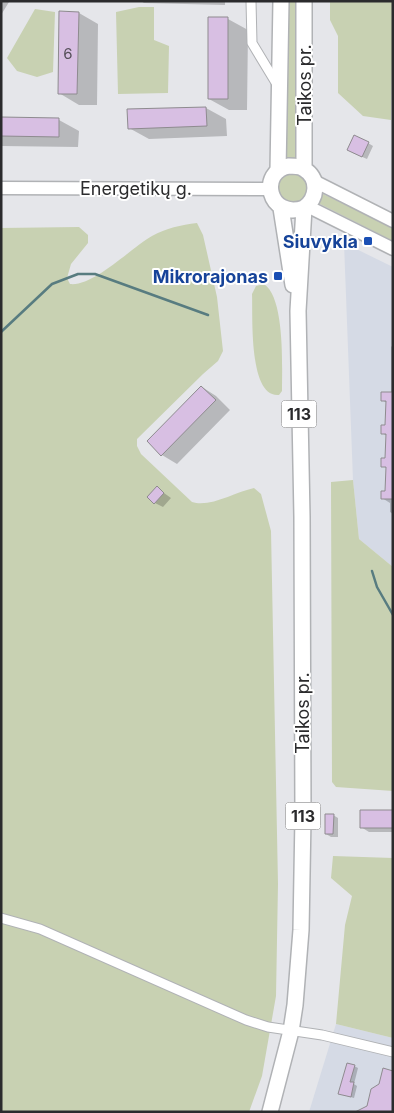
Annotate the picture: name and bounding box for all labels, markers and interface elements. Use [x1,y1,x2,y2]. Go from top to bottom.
house number: 6 [63,44,73,63]
street label: Taikos pr. [294,44,315,126]
street label: Energetikų g. [80,178,192,199]
place label: Siuvykla [283,231,358,252]
marker: Siuvykla [362,235,374,247]
place label: Mikrorajonas [153,266,268,287]
marker: Mikrorajonas [272,270,284,282]
road number: 113 [282,400,316,428]
street label: Taikos pr. [292,672,313,754]
road number: 113 [286,802,320,829]

